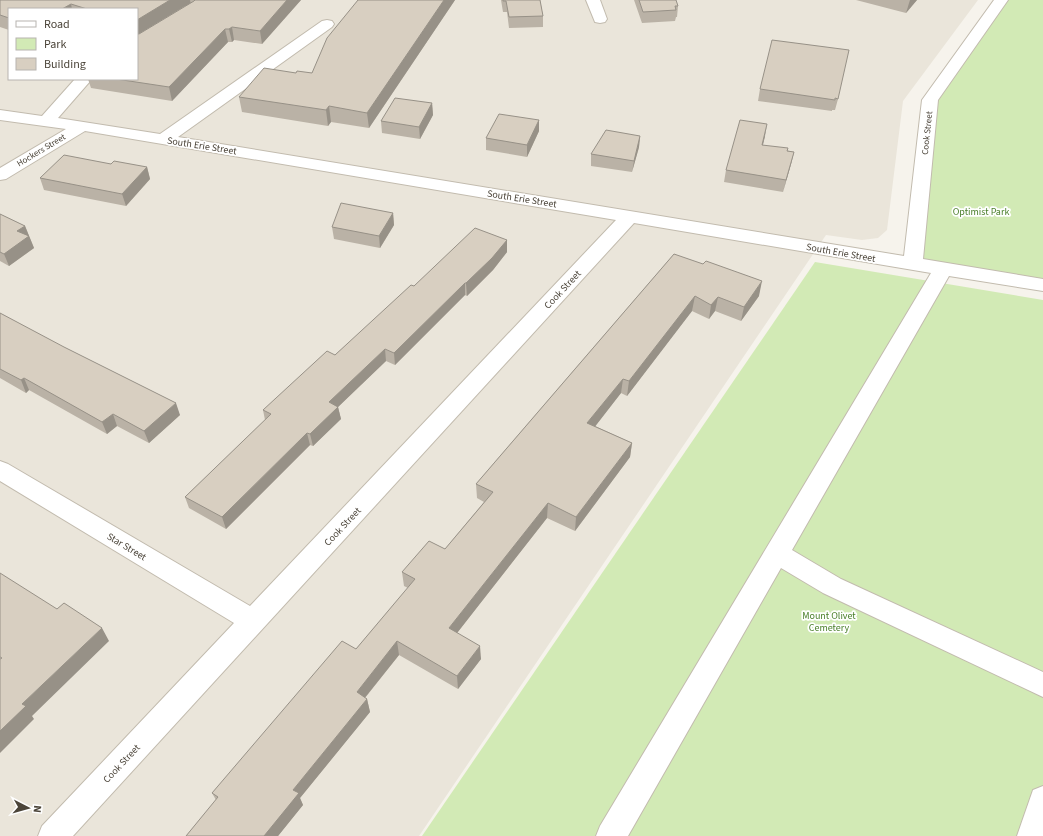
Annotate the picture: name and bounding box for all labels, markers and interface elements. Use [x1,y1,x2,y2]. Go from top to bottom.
legend [8,8,138,80]
text: Road [44,16,70,33]
text: Park [44,36,66,53]
text: Building [44,56,86,73]
street label: Cook Street [919,111,936,155]
street label: Hockers Street [14,131,68,170]
street label: South Erie Street [166,134,238,158]
street label: South Erie Street [486,187,558,211]
park label: Optimist Park [953,205,1009,219]
street label: South Erie Street [805,240,877,266]
street label: Cook Street [541,267,585,312]
street label: Cook Street [321,504,365,549]
street label: Star Street [104,530,149,564]
park label: Mount Olivet Cemetery [802,609,856,635]
street label: Cook Street [100,741,144,786]
north arrow [8,788,48,828]
text: N [30,805,45,813]

